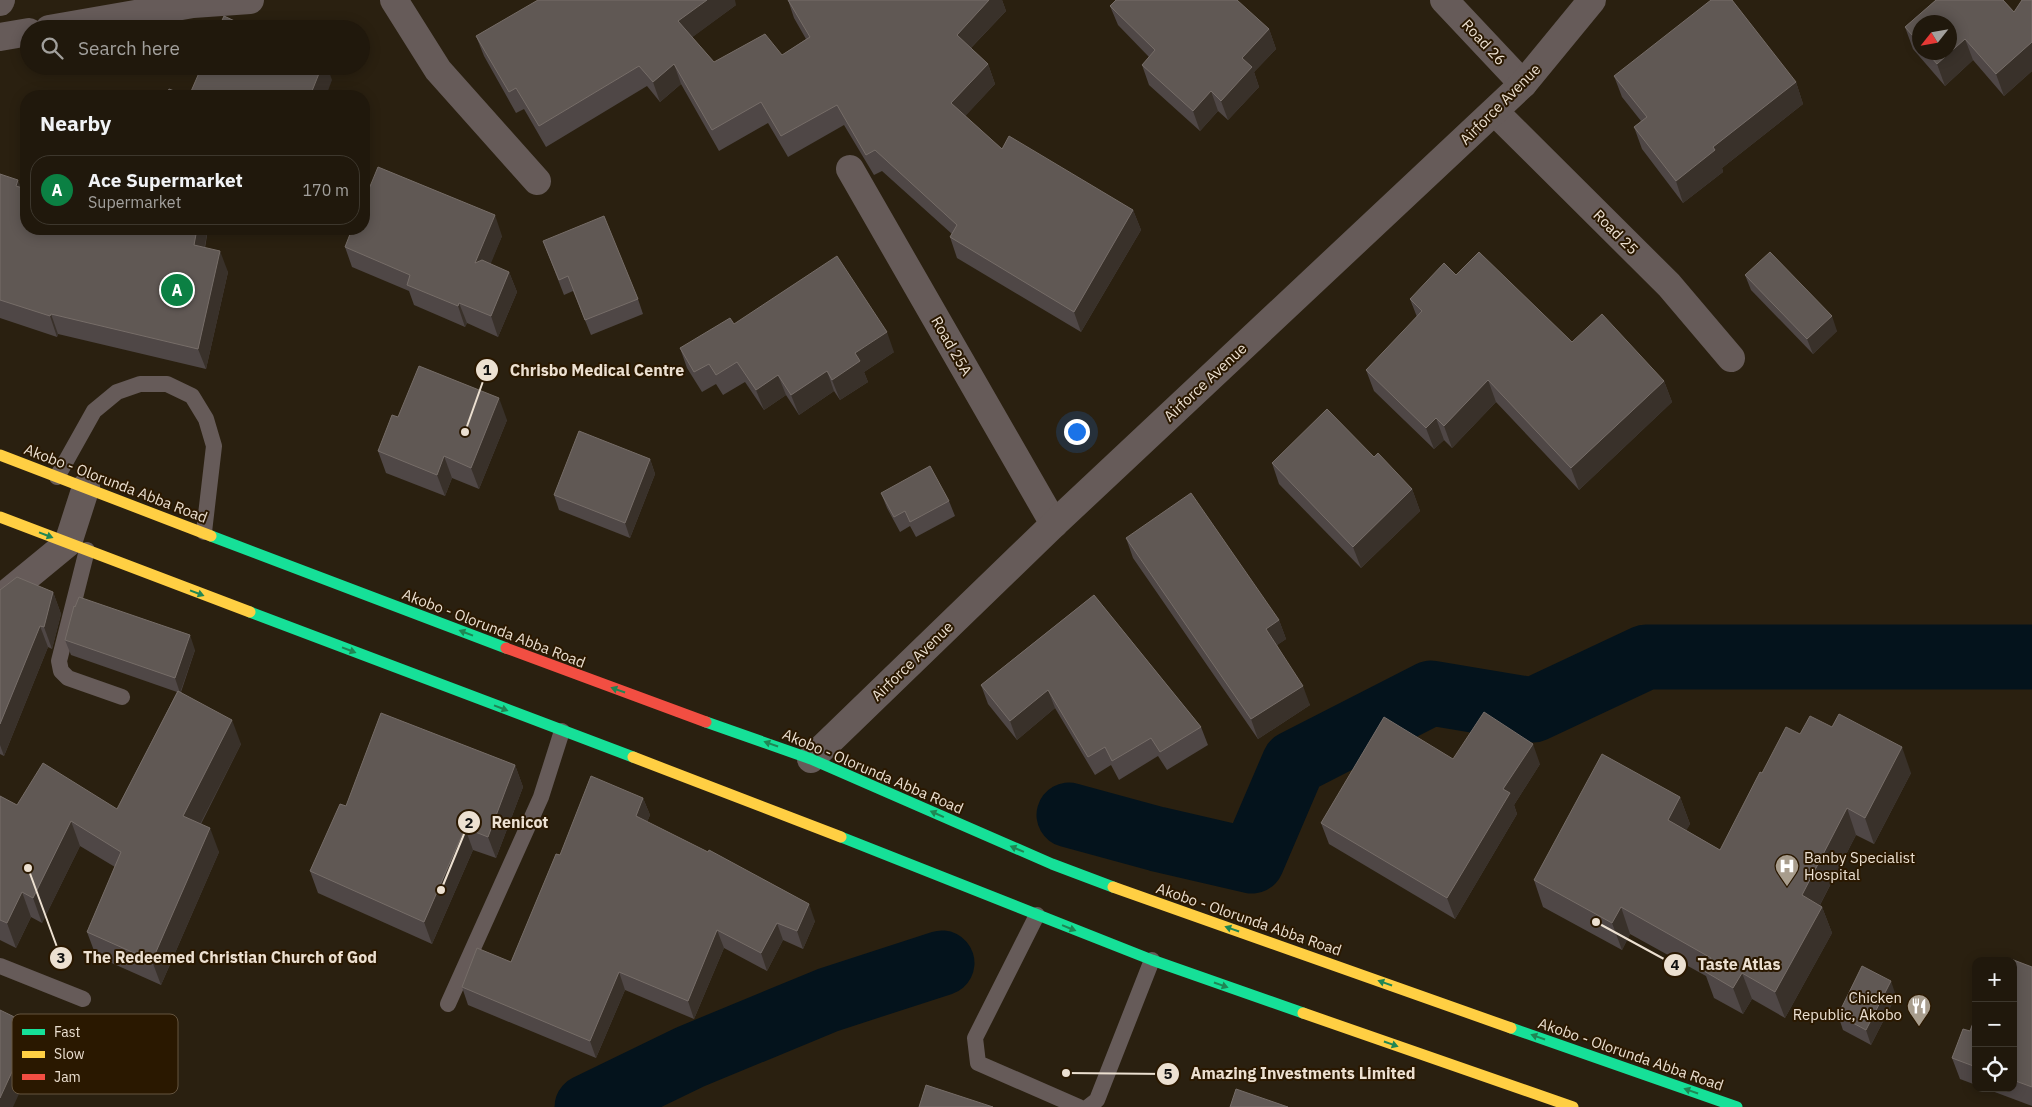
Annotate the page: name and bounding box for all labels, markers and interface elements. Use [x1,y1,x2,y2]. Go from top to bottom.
street label: Road 26 [1458,15,1510,69]
north arrow [1912,15,1957,60]
search box [20,20,370,75]
icon: search [38,34,66,62]
text: Search here [78,36,180,60]
street label: Airforce Avenue [1455,59,1545,149]
text: Nearby [40,109,111,137]
text: Ace Supermarket [88,168,243,192]
text: A [52,180,62,200]
text: 170 m [302,180,349,200]
text: Supermarket [88,192,181,212]
street label: Road 25 [1589,205,1643,259]
pin: A [161,271,193,309]
street label: Road 25A [927,313,977,380]
street label: Airforce Avenue [1159,339,1251,425]
callout: Chrisbo Medical Centre [475,354,694,385]
text: 1 [482,360,492,379]
text: Chrisbo Medical Centre [510,360,684,380]
your location [1064,419,1090,445]
street label: Akobo - Olorunda Abba Road [22,439,210,527]
one-way arrow [38,532,53,539]
street label: Akobo - Olorunda Abba Road [400,584,588,672]
one-way arrow [190,589,205,597]
street label: Airforce Avenue [867,617,957,705]
one-way arrow [458,629,473,637]
one-way arrow [342,646,357,654]
one-way arrow [610,686,625,694]
one-way arrow [494,704,509,712]
street label: Akobo - Olorunda Abba Road [780,724,966,818]
one-way arrow [763,740,778,748]
callout: Renicot [457,807,559,838]
one-way arrow [930,810,944,818]
text: Renicot [492,812,548,832]
text: 2 [464,813,474,832]
one-way arrow [1010,844,1024,852]
place label: Banby Specialist Hospital [1804,848,1915,884]
hospital icon: Banby Specialist Hospital [1774,853,1800,887]
street label: Akobo - Olorunda Abba Road [1154,878,1344,960]
one-way arrow [1061,924,1076,932]
one-way arrow [1224,925,1239,932]
callout: The Redeemed Christian Church of God [48,942,387,973]
text: The Redeemed Christian Church of God [83,947,377,967]
text: 3 [56,948,66,967]
callout: Taste Atlas [1663,949,1791,980]
text: Taste Atlas [1698,954,1780,974]
text: 4 [1670,955,1680,974]
map controls [1972,957,2017,1092]
button: + [1972,957,2017,1002]
one-way arrow [1377,979,1392,987]
one-way arrow [1213,981,1228,989]
place label: Chicken Republic, Akobo [1793,988,1902,1024]
restaurant icon: Chicken Republic, Akobo [1906,993,1932,1027]
button: − [1972,1002,2017,1047]
street label: Akobo - Olorunda Abba Road [1536,1013,1726,1095]
legend [12,1014,178,1094]
text: Fast [54,1023,80,1041]
one-way arrow [1530,1033,1545,1041]
one-way arrow [1383,1041,1398,1048]
text: Slow [54,1045,85,1063]
button: locate [1972,1047,2017,1092]
callout: Amazing Investments Limited [1156,1058,1425,1089]
text: Amazing Investments Limited [1191,1063,1415,1083]
text: 5 [1163,1064,1173,1083]
text: Jam [54,1068,81,1086]
one-way arrow [1684,1087,1699,1094]

